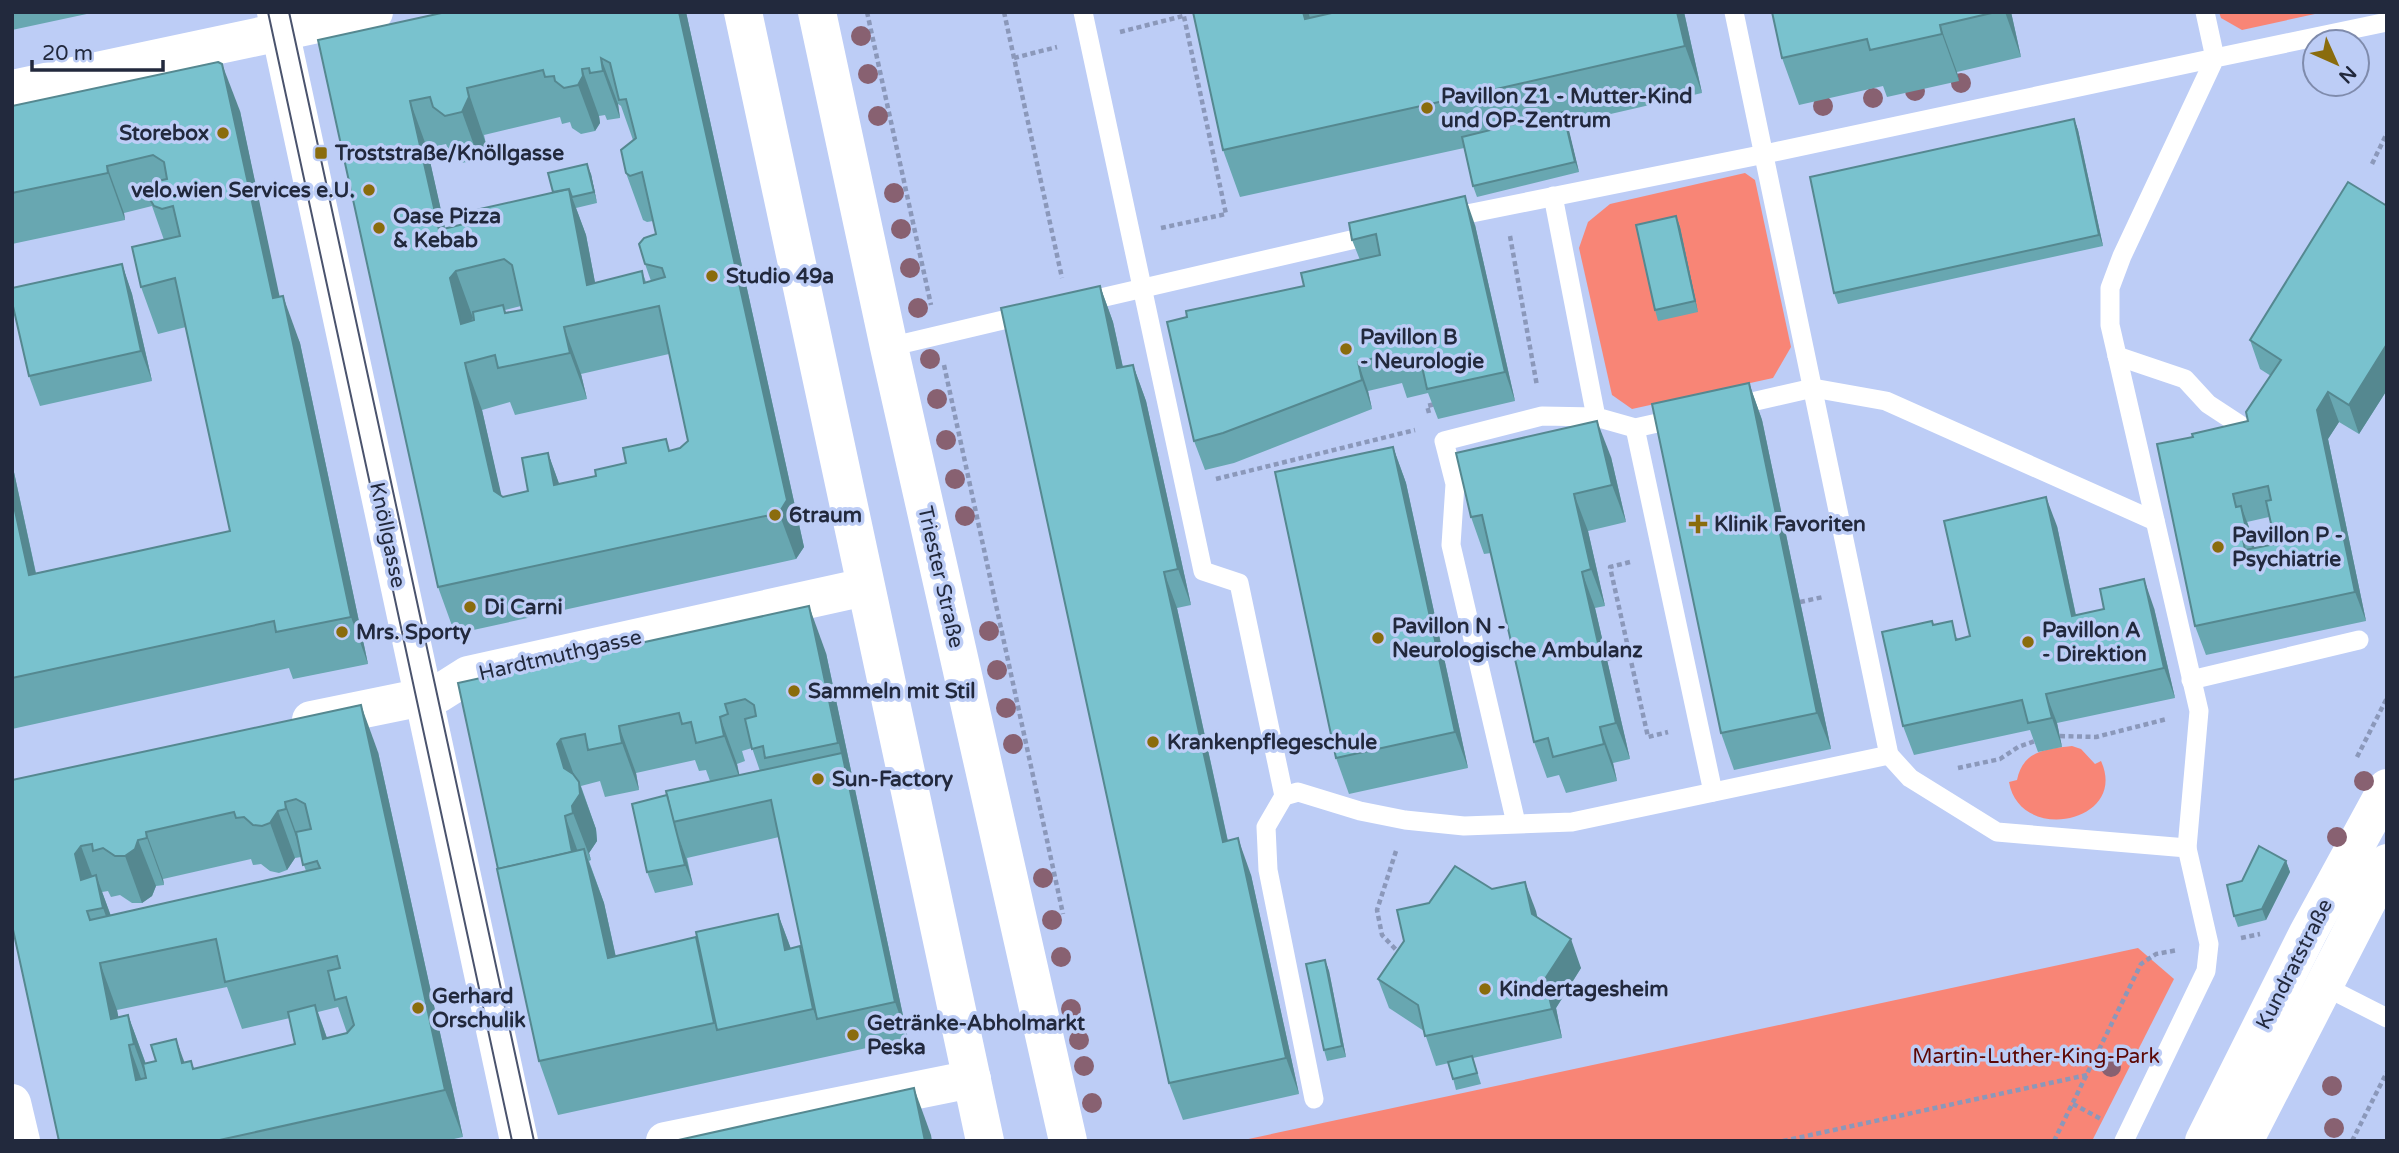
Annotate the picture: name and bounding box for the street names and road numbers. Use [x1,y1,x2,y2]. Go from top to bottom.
street label: Knöllgasse [364,480,411,590]
street label: Triester Straße [912,504,969,651]
street label: Hardtmuthgasse [476,625,644,686]
street label: Kundratstraße [2251,895,2338,1034]

